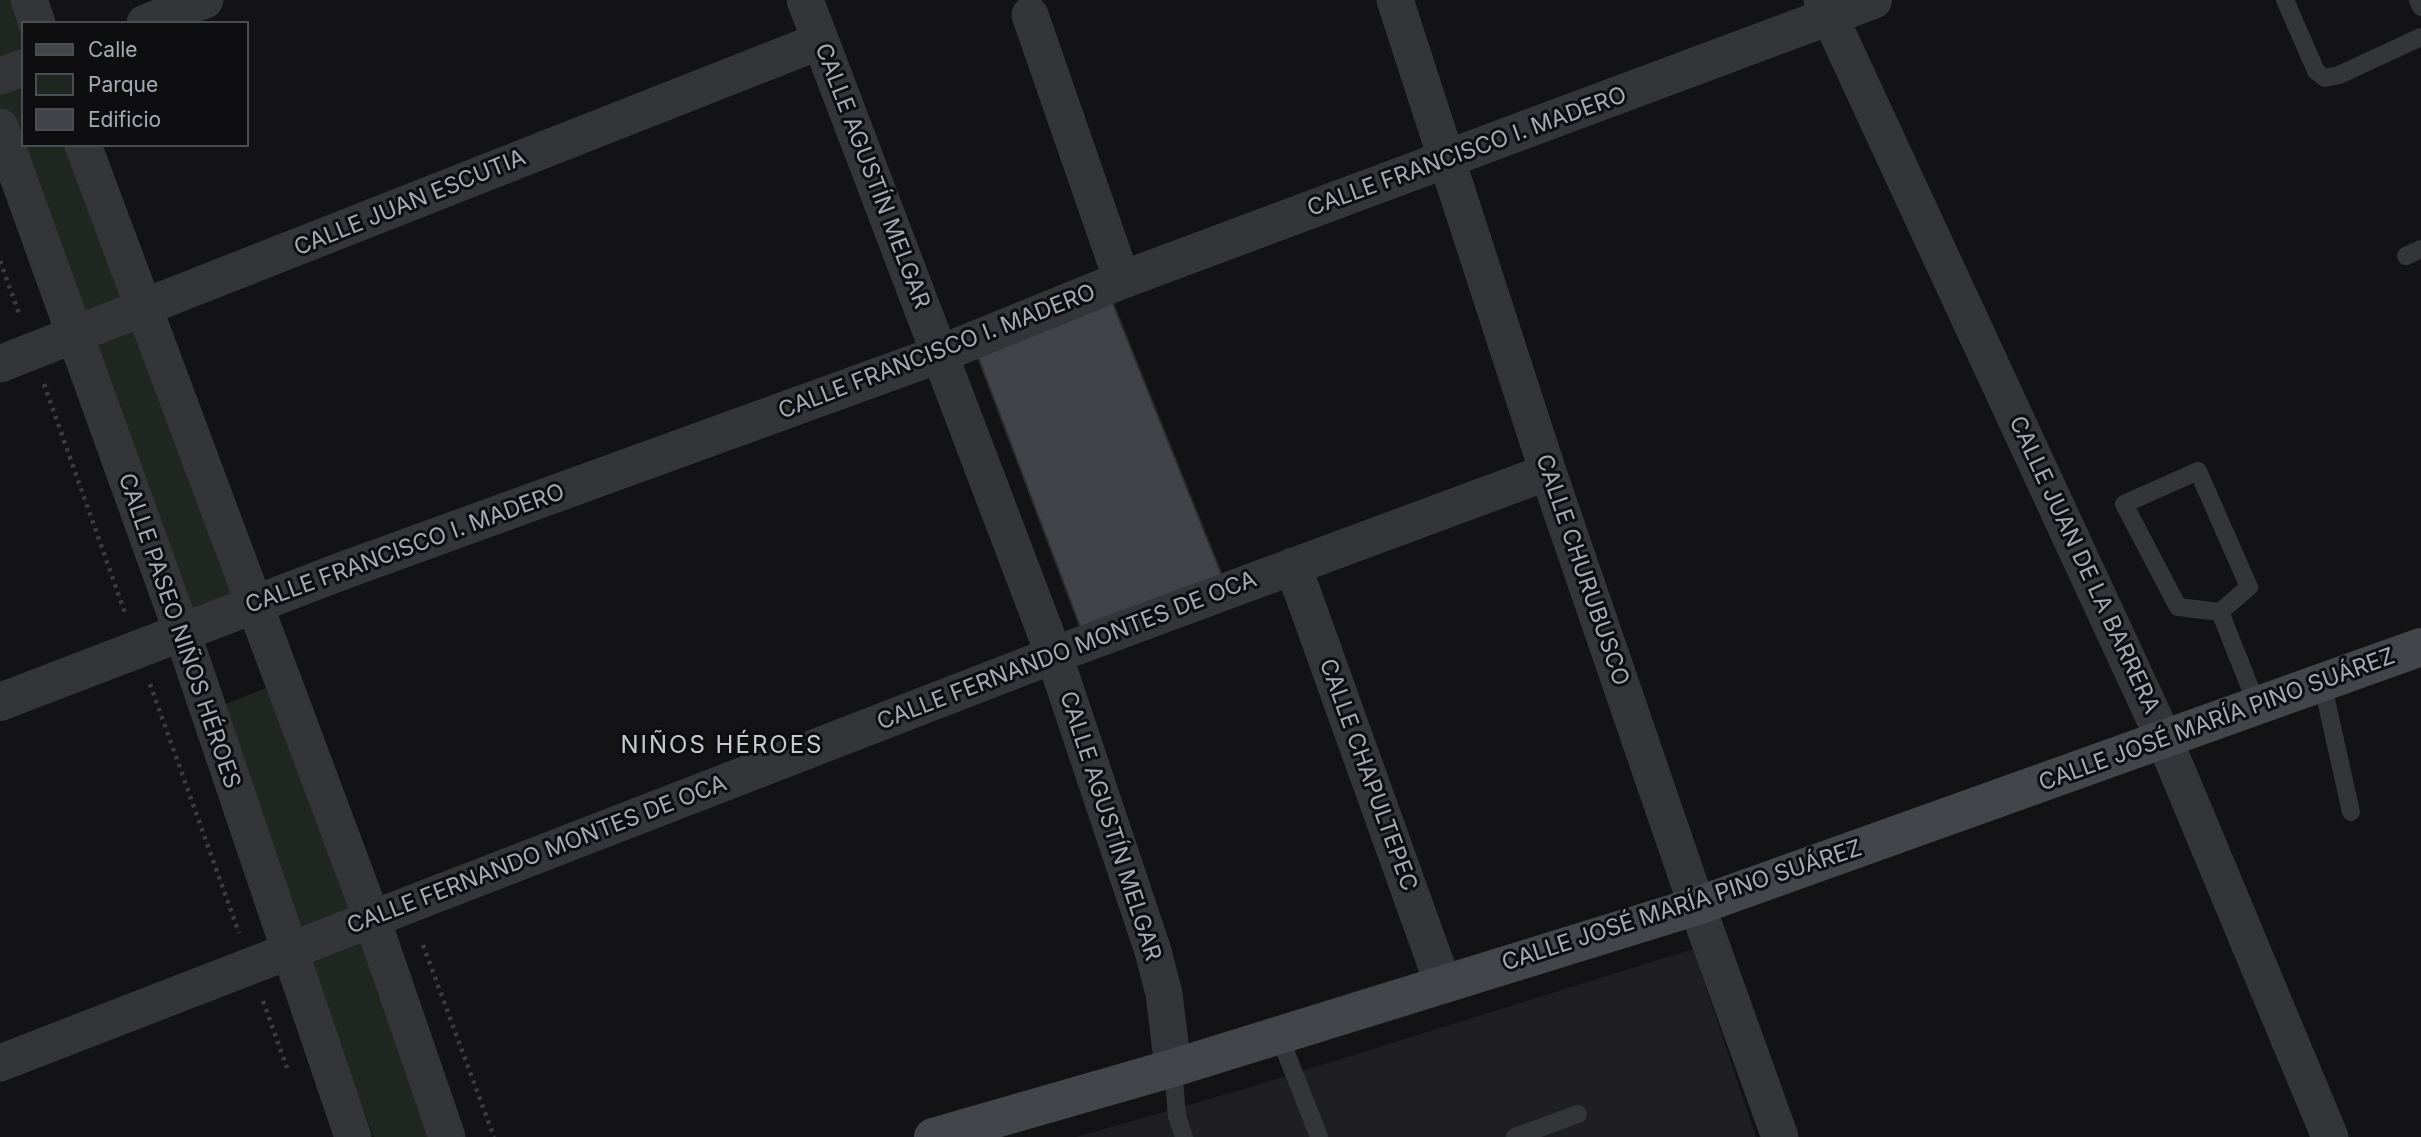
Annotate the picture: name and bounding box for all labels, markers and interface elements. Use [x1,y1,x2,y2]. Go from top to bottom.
legend [21,21,248,147]
text: Calle [88,37,138,62]
street label: CALLE AGUSTÍN MELGAR [809,40,935,312]
text: Parque [88,72,158,97]
street label: CALLE FRANCISCO I. MADERO [1304,81,1630,223]
text: Edificio [88,107,161,132]
street label: CALLE JUAN ESCUTIA [290,144,530,262]
street label: CALLE FRANCISCO I. MADERO [775,279,1099,425]
street label: CALLE JUAN DE LA BARRERA [2003,412,2165,718]
street label: CALLE CHURUBUSCO [1529,451,1635,689]
street label: CALLE PASEO NIÑOS HÉROES [112,470,246,792]
street label: CALLE FRANCISCO I. MADERO [242,478,568,620]
street label: CALLE FERNANDO MONTES DE OCA [873,566,1261,736]
street label: CALLE JOSÉ MARÍA PINO SUÁREZ [2035,643,2399,797]
street label: CALLE CHAPULTEPEC [1313,655,1423,895]
street label: CALLE AGUSTÍN MELGAR [1053,688,1167,964]
district label: NIÑOS HÉROES [622,732,822,760]
street label: CALLE FERNANDO MONTES DE OCA [343,770,731,940]
street label: CALLE JOSÉ MARÍA PINO SUÁREZ [1499,835,1865,977]

